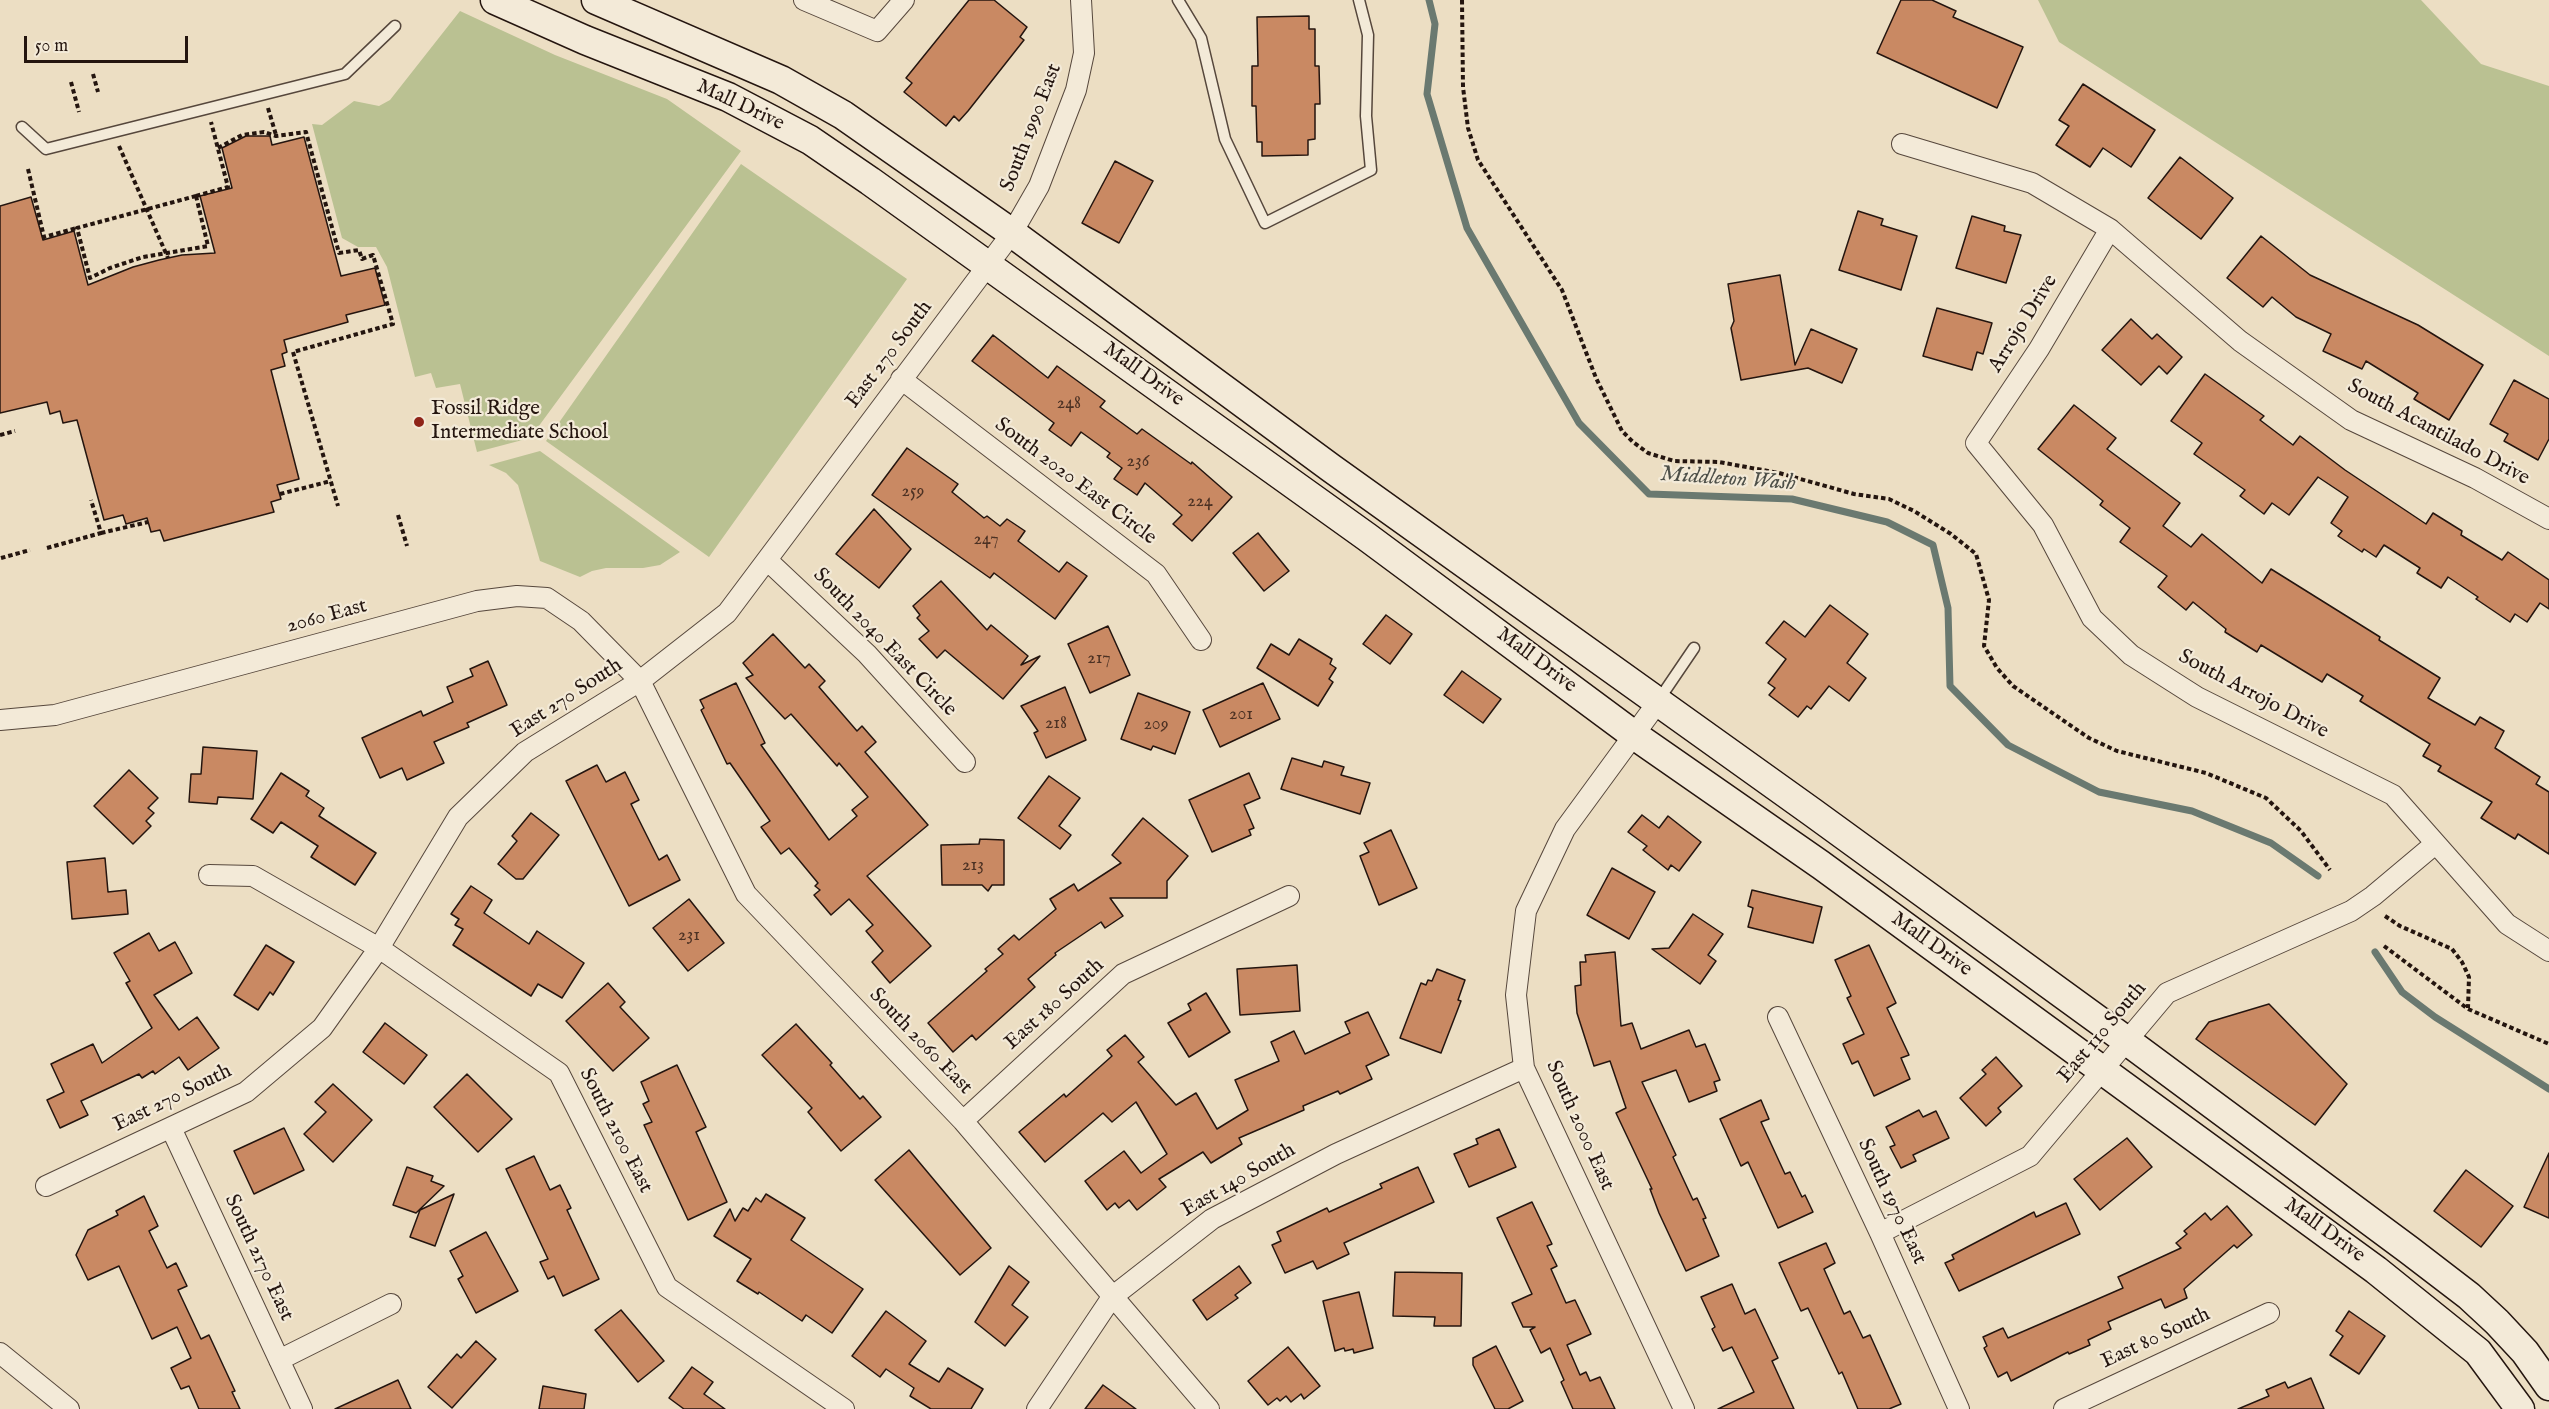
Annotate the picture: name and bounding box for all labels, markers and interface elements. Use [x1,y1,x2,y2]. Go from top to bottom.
scale bar [27,24,190,62]
text: 50 m [35,35,68,58]
street label: South 1990 East [996,60,1068,196]
street label: Mall Drive [692,75,788,137]
street label: Arrojo Drive [1984,270,2064,378]
street label: East 270 South [841,296,939,414]
street label: Mall Drive [1098,337,1188,413]
street label: South Acantilado Drive [2342,374,2534,492]
house number: 248 [1057,393,1081,415]
place label: Fossil Ridge Intermediate School [431,397,608,447]
street label: South 2020 East Circle [989,413,1161,551]
marker: Fossil Ridge Intermediate School [412,415,426,429]
house number: 236 [1127,451,1149,473]
water label: Middleton Wash [1659,462,1797,498]
house number: 259 [902,481,924,503]
house number: 224 [1187,491,1213,513]
house number: 247 [973,529,999,551]
street label: South 2040 East Circle [807,564,961,722]
street label: 2060 East [284,594,370,640]
street label: Mall Drive [1491,623,1581,699]
street label: South Arrojo Drive [2174,645,2332,745]
house number: 217 [1087,648,1111,670]
street label: East 270 South [506,653,628,745]
house number: 201 [1229,704,1253,726]
house number: 218 [1045,713,1067,735]
house number: 209 [1143,714,1169,736]
house number: 213 [962,855,984,877]
street label: Mall Drive [1886,907,1976,983]
house number: 231 [678,925,700,947]
street label: East 180 South [1000,954,1110,1056]
street label: East 110 South [2053,977,2153,1089]
street label: South 2060 East [863,984,977,1100]
street label: South 2000 East [1539,1057,1619,1195]
street label: East 270 South [110,1060,236,1138]
street label: South 2100 East [573,1064,657,1198]
street label: South 1970 East [1851,1135,1931,1269]
street label: East 140 South [1178,1138,1300,1224]
street label: South 2170 East [218,1191,298,1325]
street label: Mall Drive [2279,1193,2369,1269]
street label: East 80 South [2098,1303,2214,1375]

